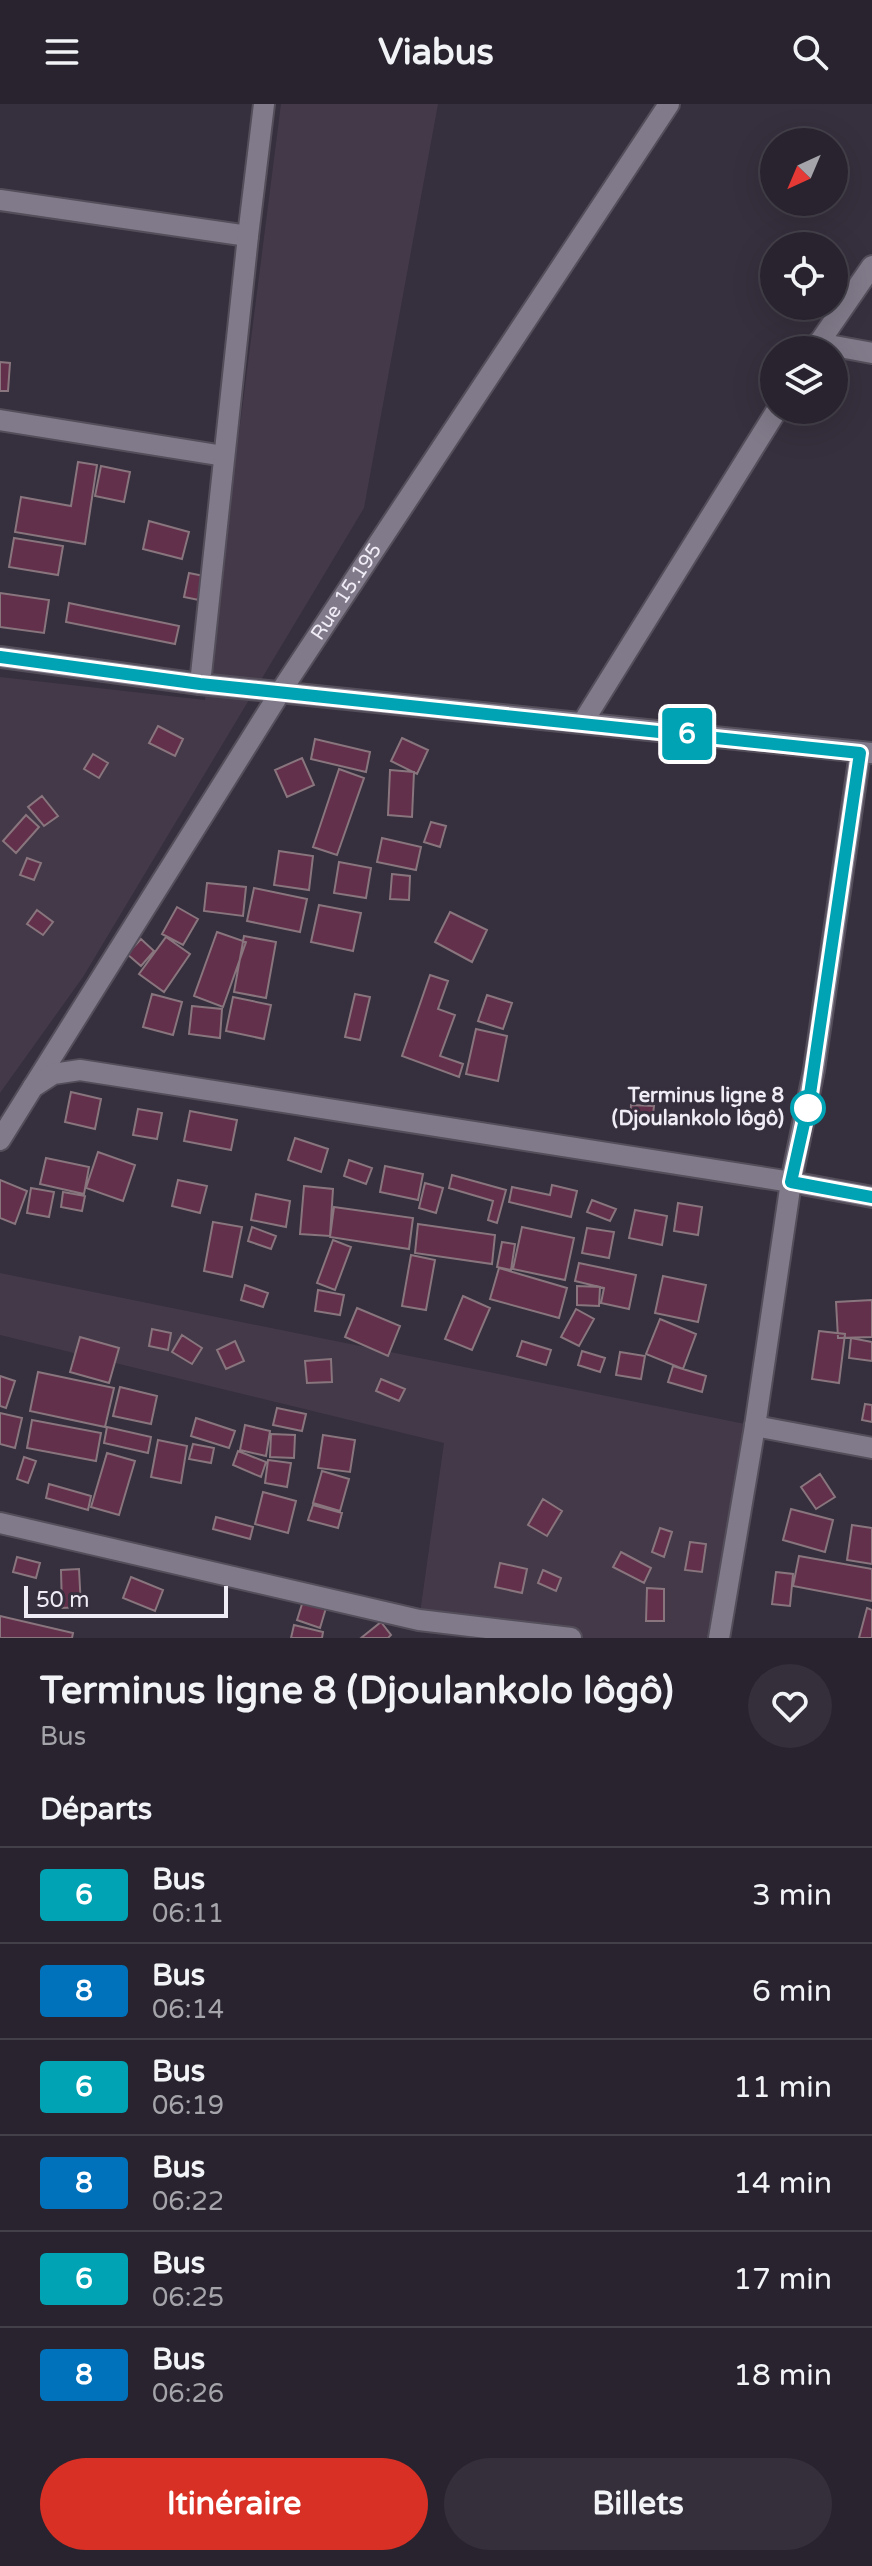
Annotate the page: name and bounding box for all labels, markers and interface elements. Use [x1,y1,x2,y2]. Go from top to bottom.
icon: menu [40,30,84,74]
icon: search [788,30,832,74]
text: Viabus [378,31,494,74]
north arrow [760,128,848,216]
map controls [760,128,848,424]
button: locate [760,232,848,320]
button: layers [760,336,848,424]
street label: Rue 15.195 [306,539,387,645]
line badge: 6 [661,708,713,760]
text: 6 [678,717,696,751]
place label: Terminus ligne 8 (Djoulankolo lôgô) [612,1084,784,1131]
marker: Terminus ligne 8 (Djoulankolo lôgô) [791,1091,825,1125]
scale bar [24,1582,228,1618]
text: 50 m [36,1587,90,1613]
button: heart [748,1664,832,1748]
text: Terminus ligne 8 (Djoulankolo lôgô) [40,1668,674,1714]
text: Bus [40,1721,86,1752]
text: Départs [40,1791,152,1828]
text: Bus [152,1861,205,1898]
text: 3 min [752,1877,832,1914]
text: 6 [75,1878,93,1912]
text: 06:11 [152,1898,224,1929]
text: Bus [152,1957,205,1994]
text: 6 min [752,1973,832,2010]
text: 8 [75,1974,93,2008]
text: 06:14 [152,1994,224,2025]
text: Bus [152,2053,205,2090]
text: 11 min [733,2069,832,2106]
text: 6 [75,2070,93,2104]
text: 06:19 [152,2090,224,2121]
text: Bus [152,2149,205,2186]
text: 14 min [733,2165,832,2202]
text: 8 [75,2166,93,2200]
text: 06:22 [152,2186,224,2217]
text: Bus [152,2245,205,2282]
text: 17 min [733,2261,832,2298]
text: 6 [75,2262,93,2296]
text: 06:25 [152,2282,224,2313]
text: Bus [152,2341,205,2378]
text: 18 min [733,2357,832,2394]
text: 8 [75,2358,93,2392]
text: 06:26 [152,2378,224,2409]
button: Itinéraire [40,2458,428,2550]
button: Billets [444,2458,832,2550]

